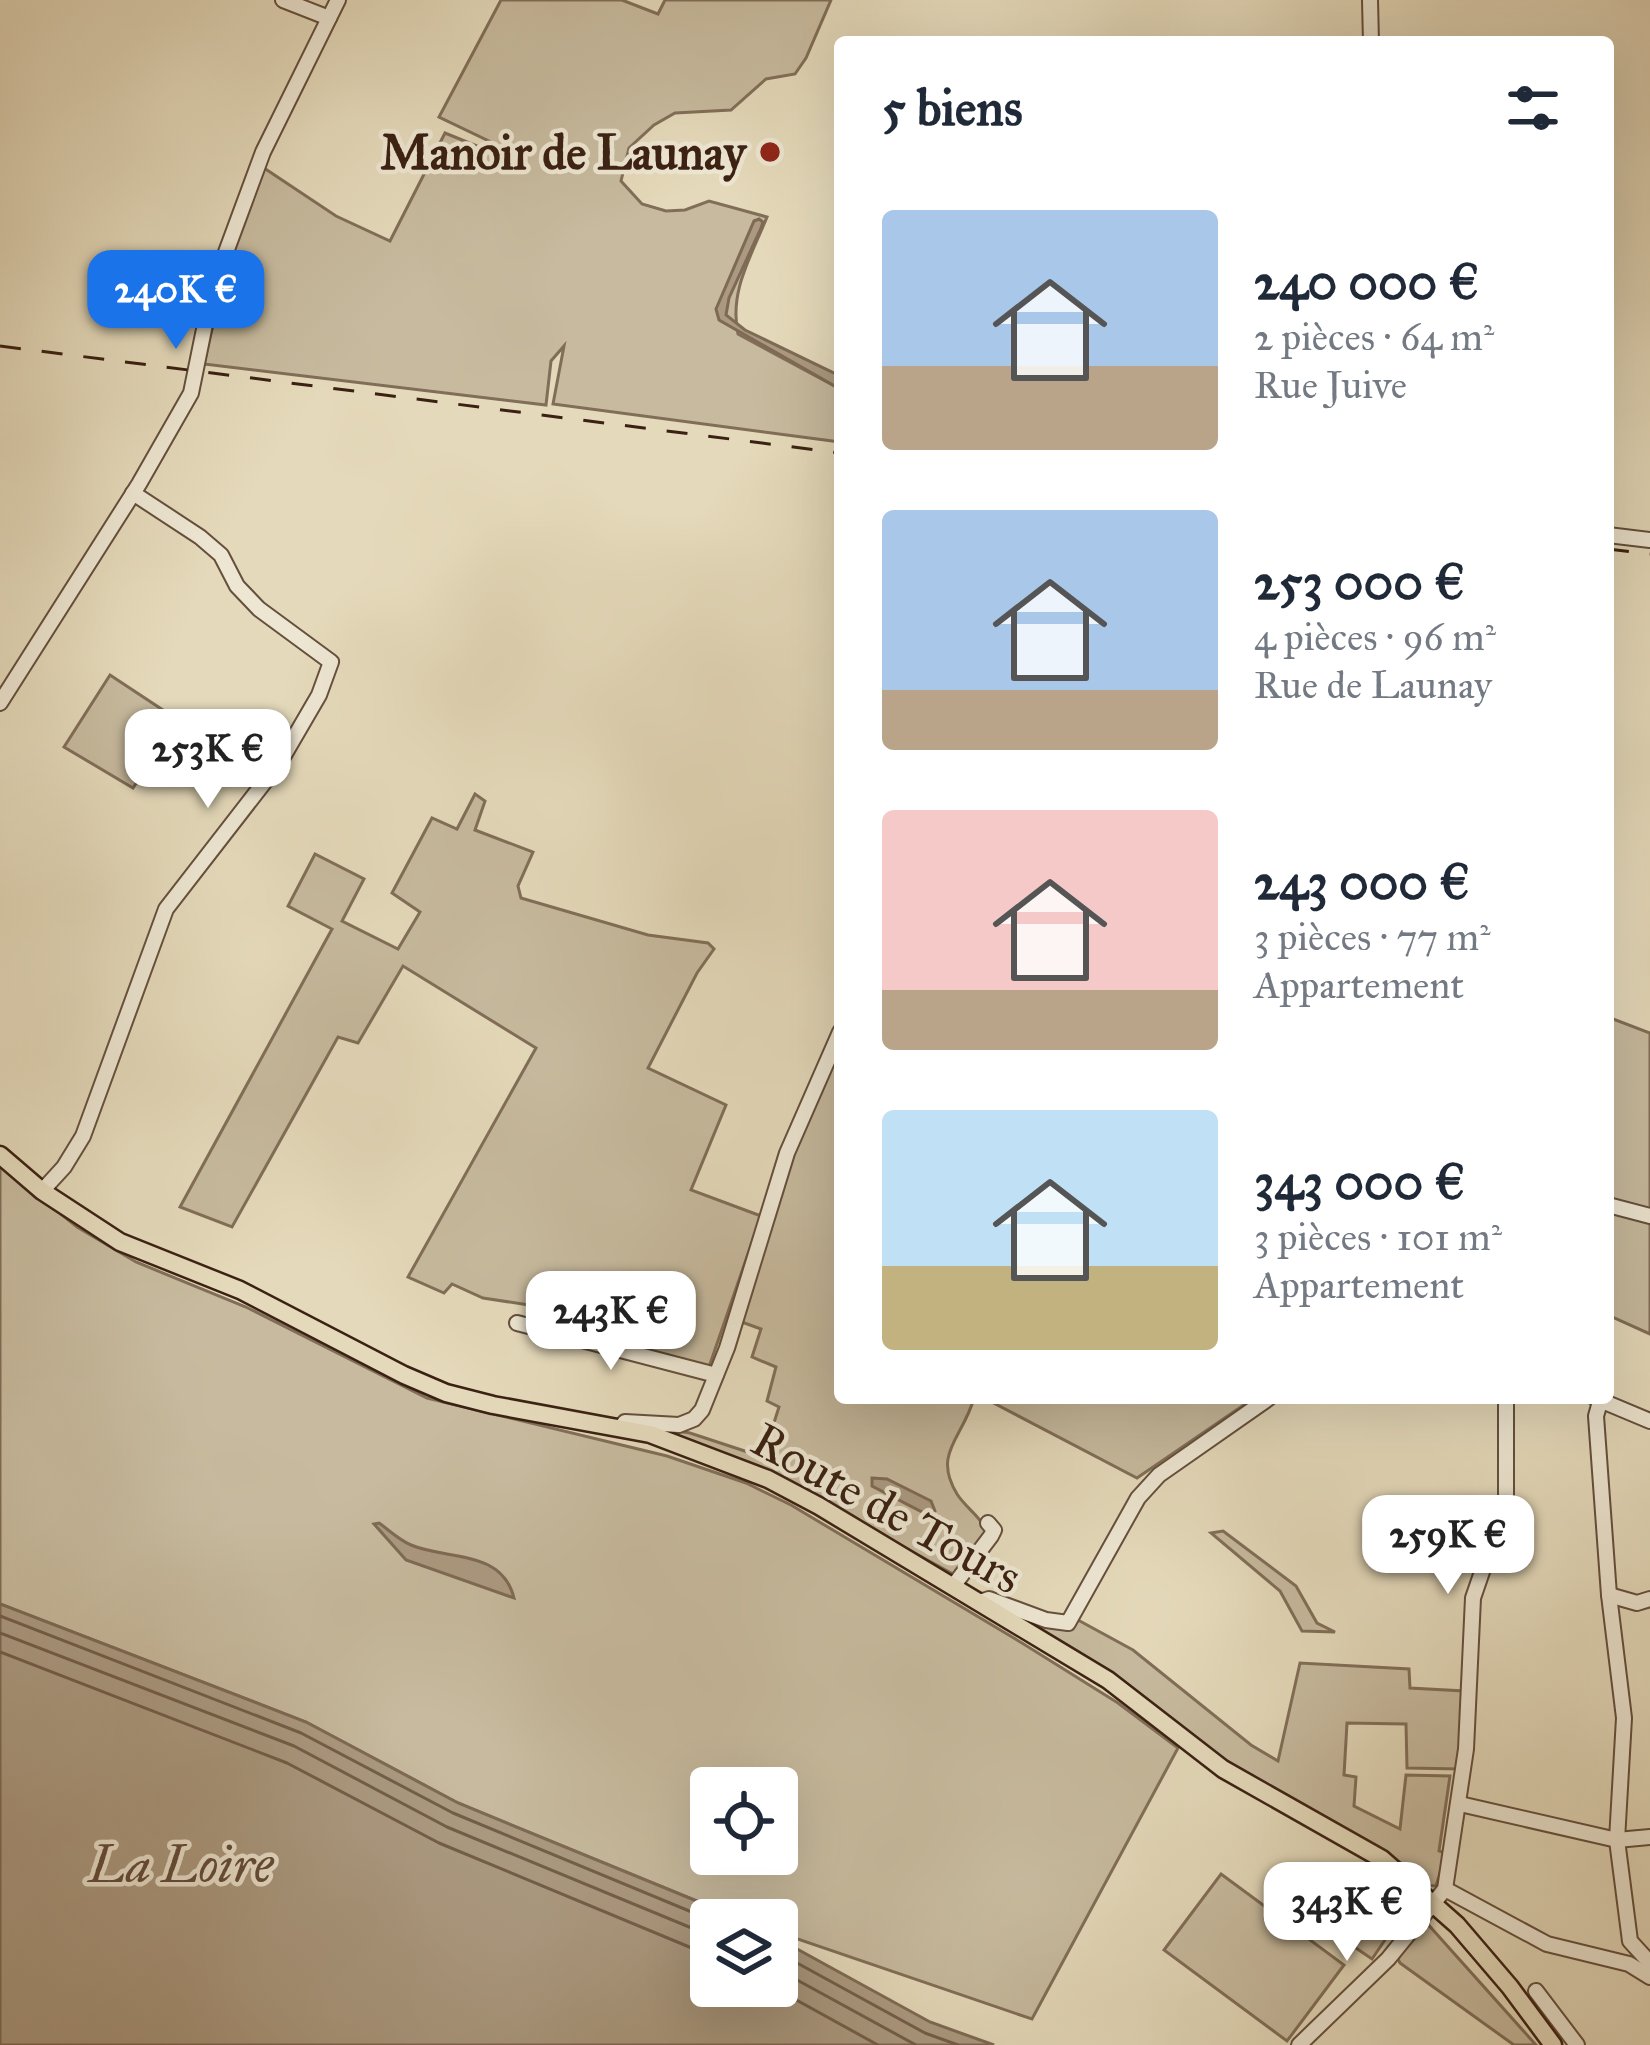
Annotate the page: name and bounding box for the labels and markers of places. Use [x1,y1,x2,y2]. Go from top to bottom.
place label: Manoir de Launay [380,123,748,182]
marker: Manoir de Launay [757,139,783,165]
pin: 240K € [78,250,274,352]
pin: 253K € [110,709,306,811]
pin: 243K € [513,1271,709,1373]
pin: 259K € [1350,1495,1546,1597]
pin: 343K € [1249,1862,1445,1964]

